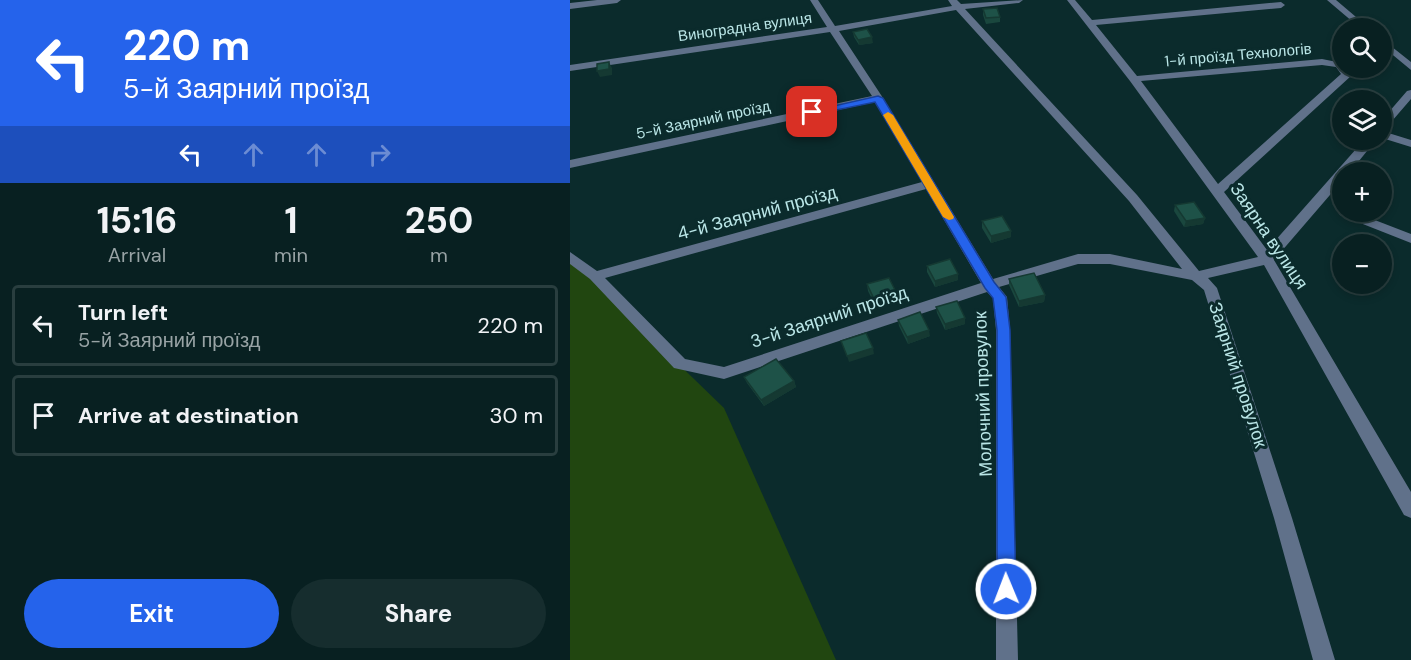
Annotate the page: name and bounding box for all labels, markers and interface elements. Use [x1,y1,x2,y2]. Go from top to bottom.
street label: Виноградна вулиця [677,8,813,46]
text: 220 m [123,18,250,73]
map controls [1332,18,1392,294]
button: search [1332,18,1392,78]
icon: left [24,24,102,102]
street label: 1-й проїзд Технологів [1164,39,1312,71]
text: 5-й Заярний проїзд [123,71,369,106]
pin [786,86,837,137]
button: layers [1332,90,1392,150]
icon: arrive [795,95,828,128]
street label: 5-й Заярний проїзд [634,96,772,144]
icon: left [174,138,207,171]
icon: ahead [237,138,270,171]
icon: ahead [300,138,333,171]
icon: right [363,138,396,171]
button: + [1332,162,1392,222]
street label: Заярна вулиця [1224,178,1314,294]
street label: 4-й Заярний проїзд [675,180,840,246]
text: 15:16 [97,197,177,244]
text: 1 [284,197,298,244]
text: 250 [405,197,473,244]
button: − [1332,234,1392,294]
text: Arrival [108,242,166,268]
text: min [274,242,308,268]
text: m [430,242,448,268]
street label: 3-й Заярний проїзд [747,280,911,354]
text: Turn left [78,298,168,327]
street label: Заярний провулок [1203,299,1273,451]
icon: left [27,309,60,342]
text: 220 m [477,311,543,340]
street label: Молочний провулок [968,311,998,477]
text: 5-й Заярний проїзд [78,327,260,353]
icon: arrive [27,399,60,432]
text: Arrive at destination [78,401,299,430]
text: 30 m [489,401,543,430]
position arrow [974,557,1038,621]
button: Exit [24,579,279,648]
button: Share [291,579,546,648]

